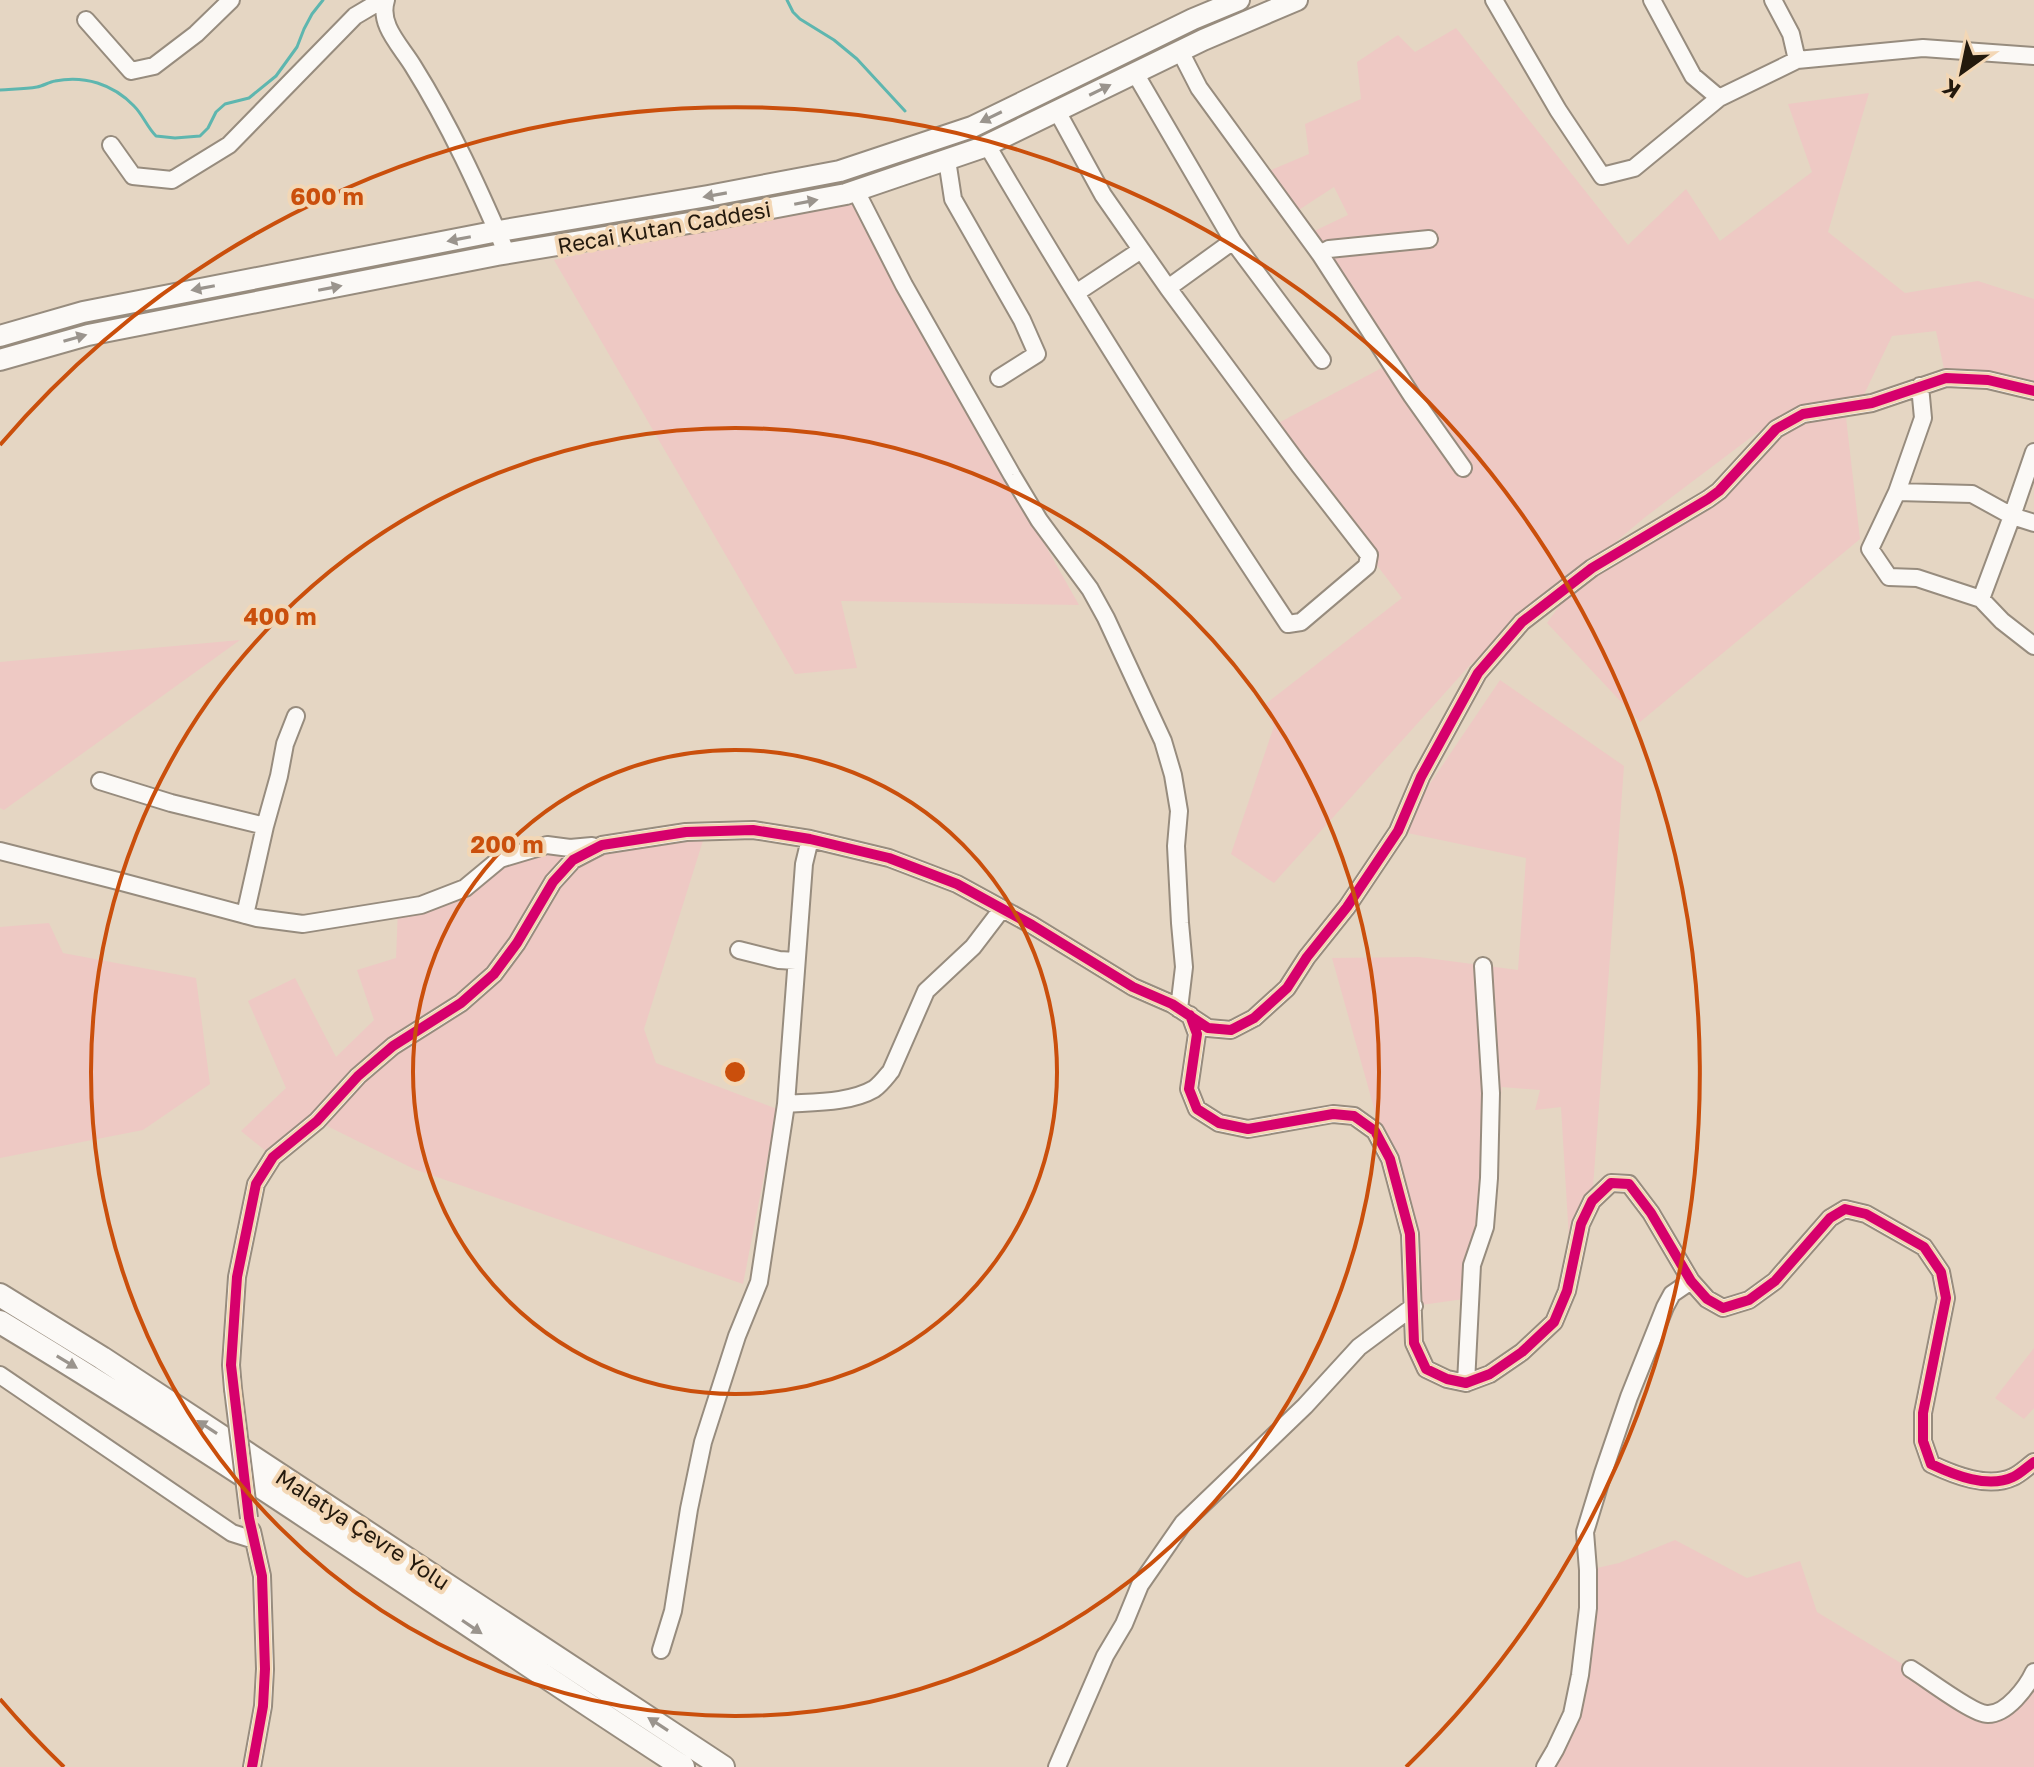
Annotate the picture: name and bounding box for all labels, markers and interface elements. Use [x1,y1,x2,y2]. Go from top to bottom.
north arrow [1922,32,2002,112]
text: K [1937,74,1965,105]
one-way arrow [1089,83,1112,97]
one-way arrow [980,110,1003,124]
text: 600 m [290,181,364,210]
one-way arrow [702,190,727,202]
street label: Recai Kutan Caddesi [555,195,773,259]
one-way arrow [794,195,819,207]
one-way arrow [446,233,471,246]
one-way arrow [318,281,343,293]
one-way arrow [191,283,216,295]
one-way arrow [63,332,88,344]
text: 400 m [243,601,317,630]
text: 200 m [471,829,543,858]
centre of rings [721,1058,749,1086]
one-way arrow [56,1355,78,1369]
one-way arrow [197,1419,218,1434]
street label: Malatya Çevre Yolu [271,1463,455,1595]
one-way arrow [461,1619,483,1634]
one-way arrow [648,1717,669,1732]

